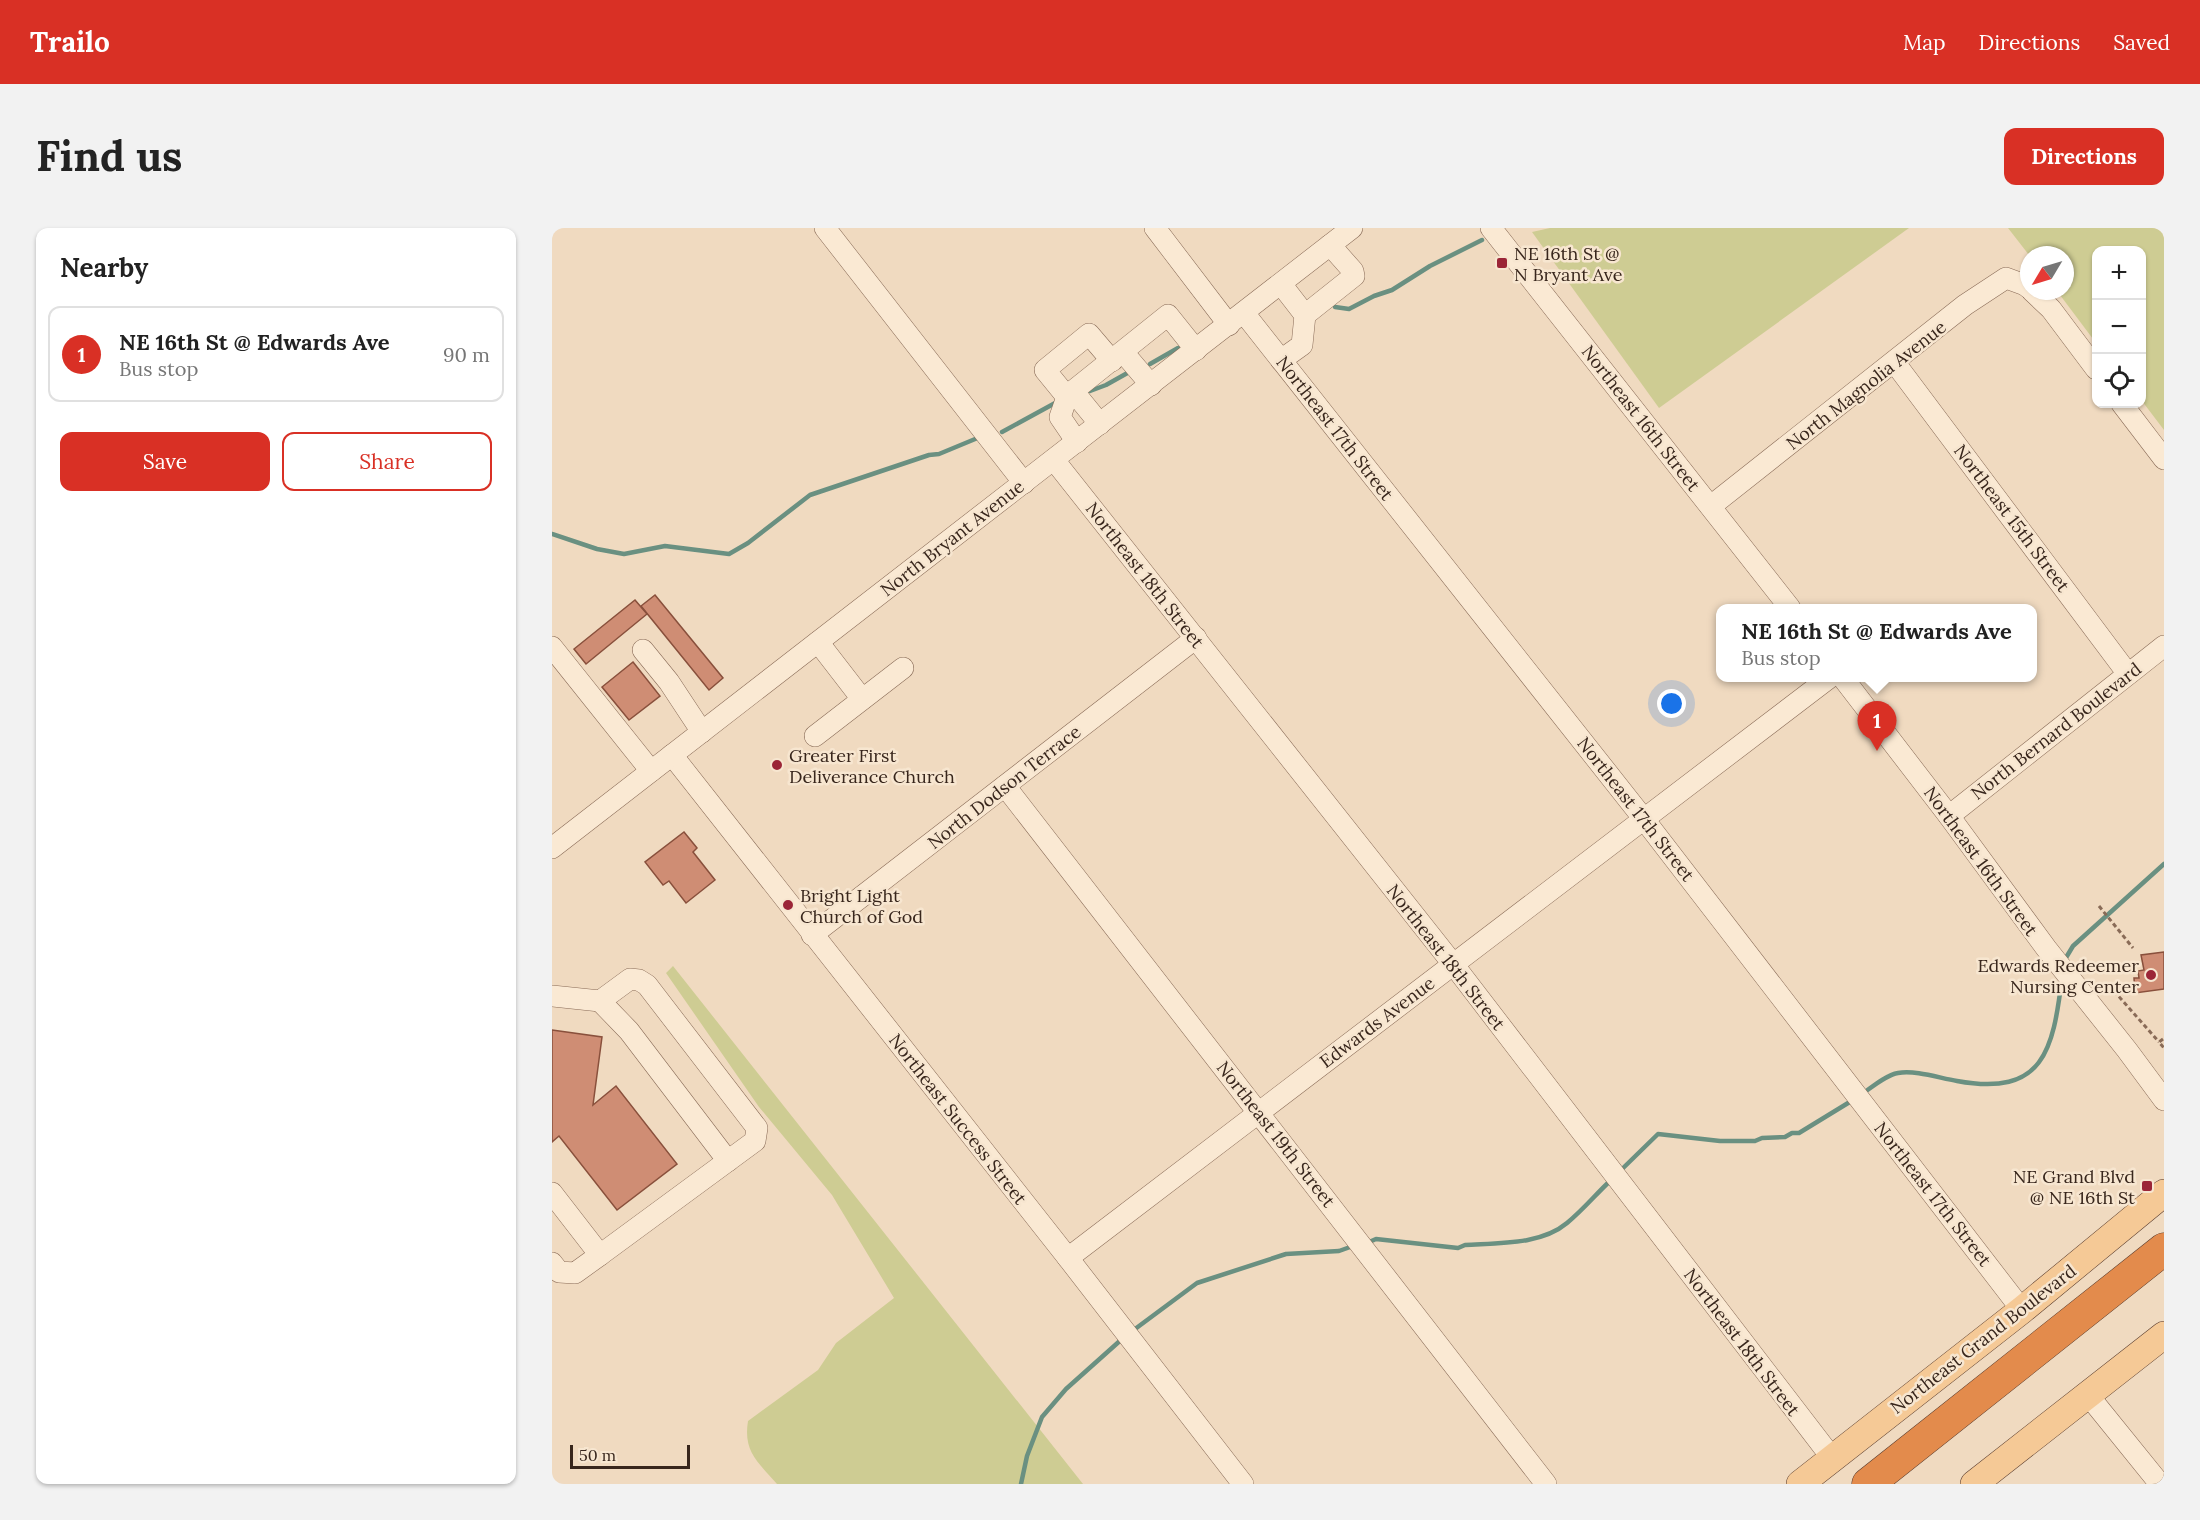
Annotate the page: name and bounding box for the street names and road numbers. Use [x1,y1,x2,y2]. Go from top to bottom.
street label: North Magnolia Avenue [1781,315,1951,455]
street label: Northeast 16th Street [1577,340,1705,496]
street label: Northeast 17th Street [1271,351,1399,505]
street label: Northeast 15th Street [1949,440,2075,596]
street label: North Bryant Avenue [876,475,1029,601]
street label: Northeast 18th Street [1081,497,1209,653]
street label: North Bernard Boulevard [1966,657,2146,805]
street label: North Dodson Terrace [923,720,1085,854]
street label: Northeast 17th Street [1572,732,1700,886]
street label: Northeast 16th Street [1919,782,2043,940]
street label: Northeast 18th Street [1382,879,1510,1035]
street label: Edwards Avenue [1315,971,1439,1073]
street label: Northeast Success Street [884,1029,1032,1209]
street label: Northeast 19th Street [1212,1056,1340,1212]
street label: Northeast 17th Street [1869,1117,1997,1271]
street label: Northeast Grand Boulevard [1885,1259,2081,1419]
street label: Northeast 18th Street [1679,1264,1805,1420]

